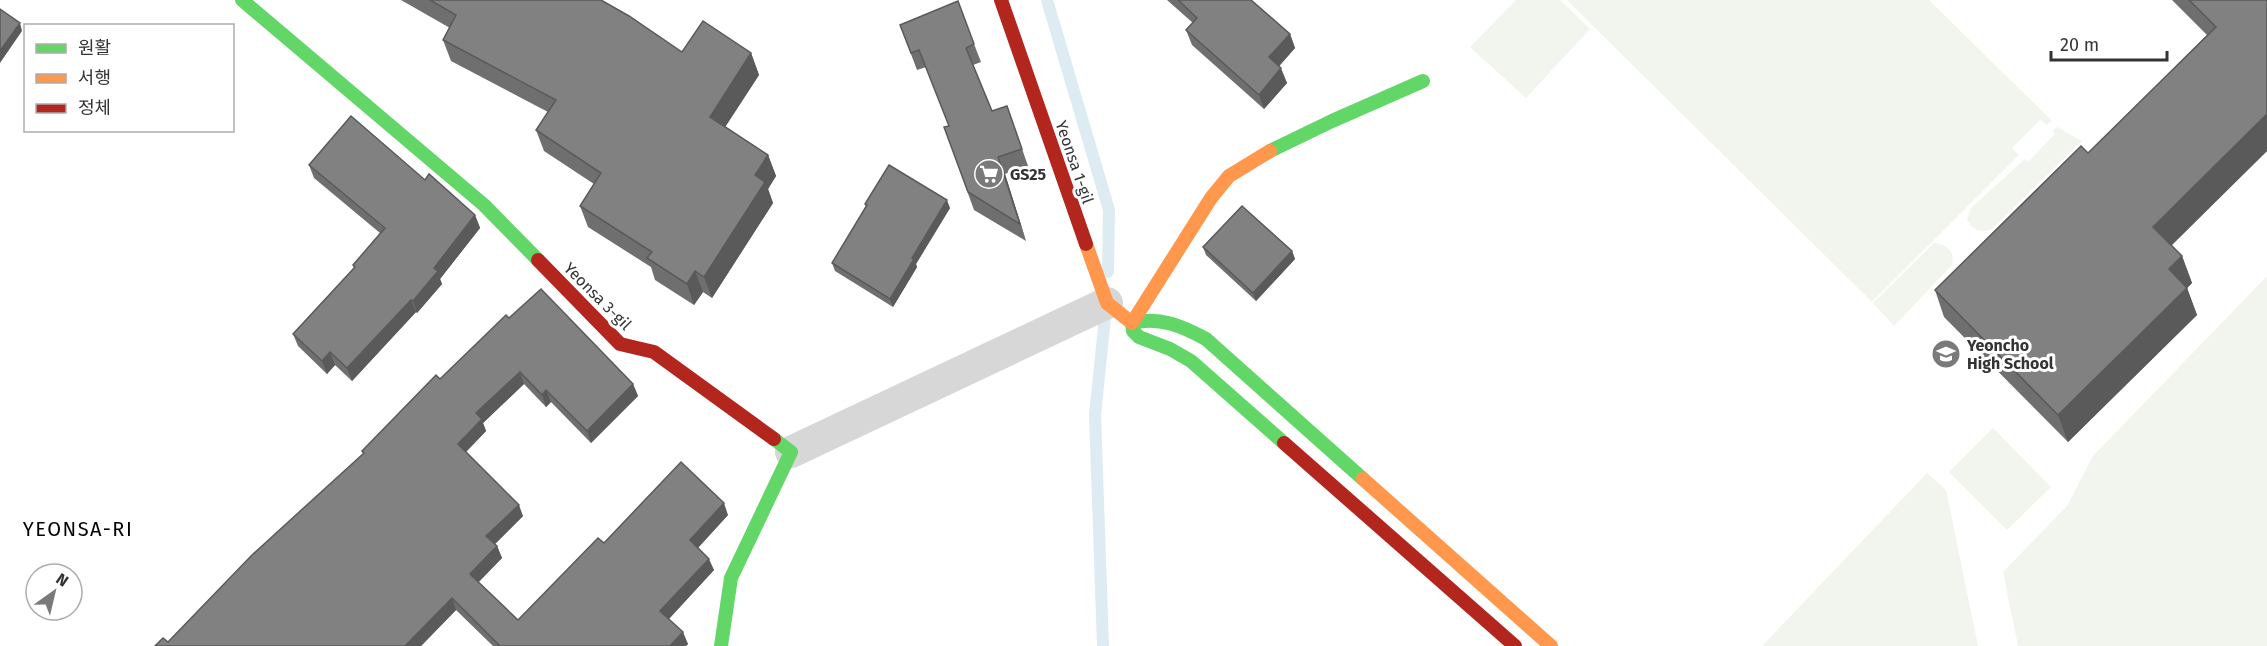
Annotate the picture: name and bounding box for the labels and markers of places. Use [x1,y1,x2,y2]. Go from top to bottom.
supermarket icon: GS25 [973,158,1005,190]
place label: GS25 [1010,165,1047,184]
place label: Yeoncho High School [1966,336,2054,373]
school or university icon: Yeoncho High School [1930,338,1962,370]

